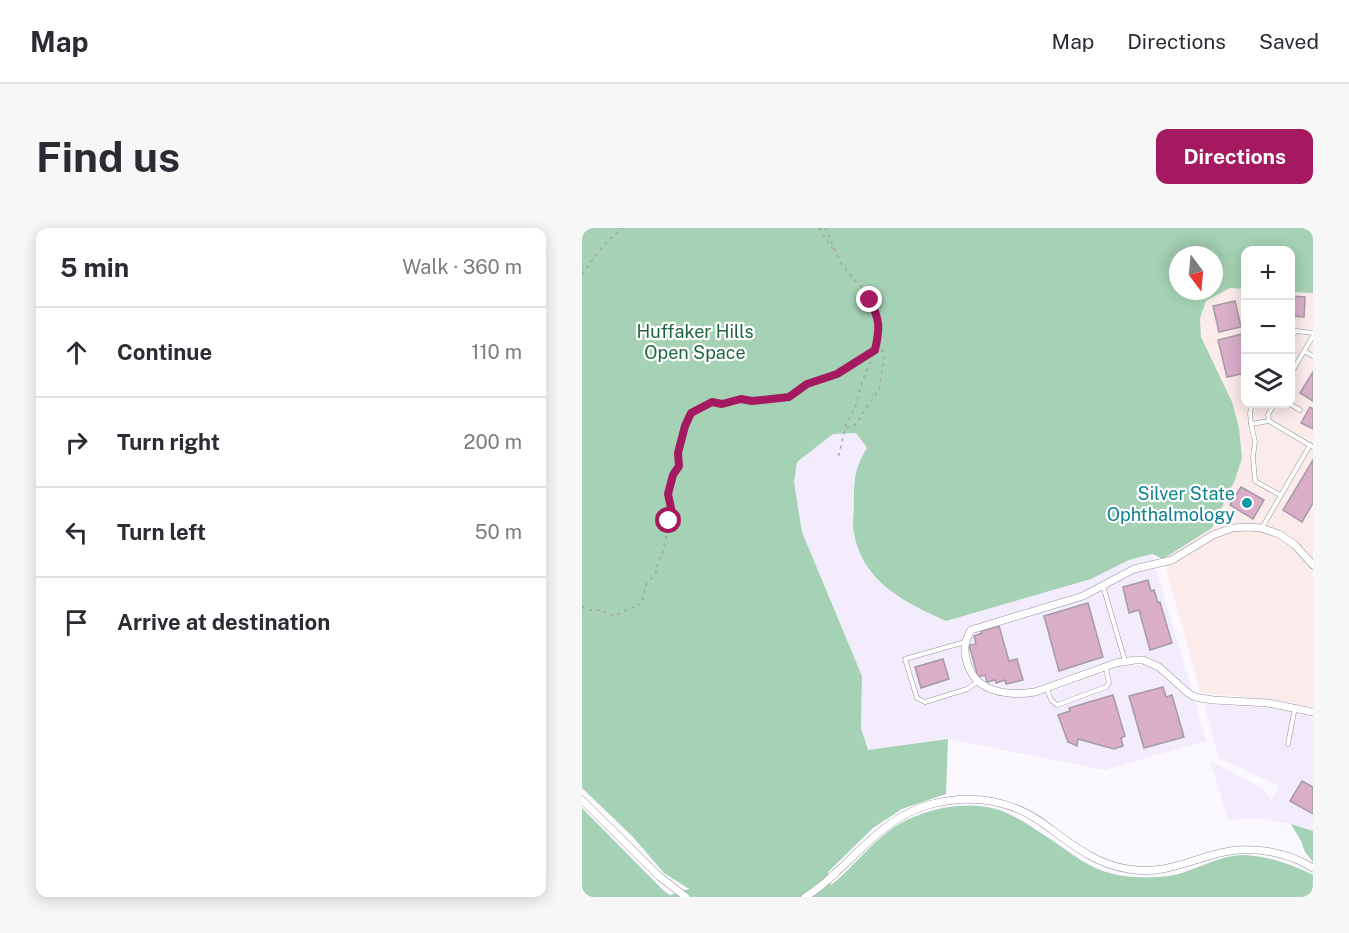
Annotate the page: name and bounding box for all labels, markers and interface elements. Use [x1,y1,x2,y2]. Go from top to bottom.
text: Map [30,25,89,58]
text: Map [1052,29,1094,54]
text: Directions [1127,29,1226,54]
text: Saved [1259,29,1319,54]
button: Directions [1156,129,1313,184]
text: Find us [36,132,180,181]
north arrow [1169,246,1223,300]
map controls [1241,246,1295,408]
button: + [1241,246,1295,300]
text: 5 min [60,252,129,283]
text: Walk · 360 m [402,255,522,279]
route end [856,286,882,312]
button: − [1241,300,1295,354]
park label: Huffaker Hills Open Space [636,321,754,363]
icon: ahead [60,336,93,369]
text: Continue [117,339,212,365]
text: 110 m [471,340,522,364]
button: layers [1241,354,1295,408]
icon: right [60,426,93,459]
text: Turn right [117,429,220,455]
text: 200 m [464,430,522,454]
place label: Silver State Ophthalmology [1107,483,1235,525]
marker: Silver State Ophthalmology [1240,496,1254,510]
route start [655,507,681,533]
icon: left [60,516,93,549]
text: Turn left [117,519,206,545]
text: 50 m [475,520,522,544]
icon: arrive [60,606,93,639]
text: Arrive at destination [117,609,330,635]

